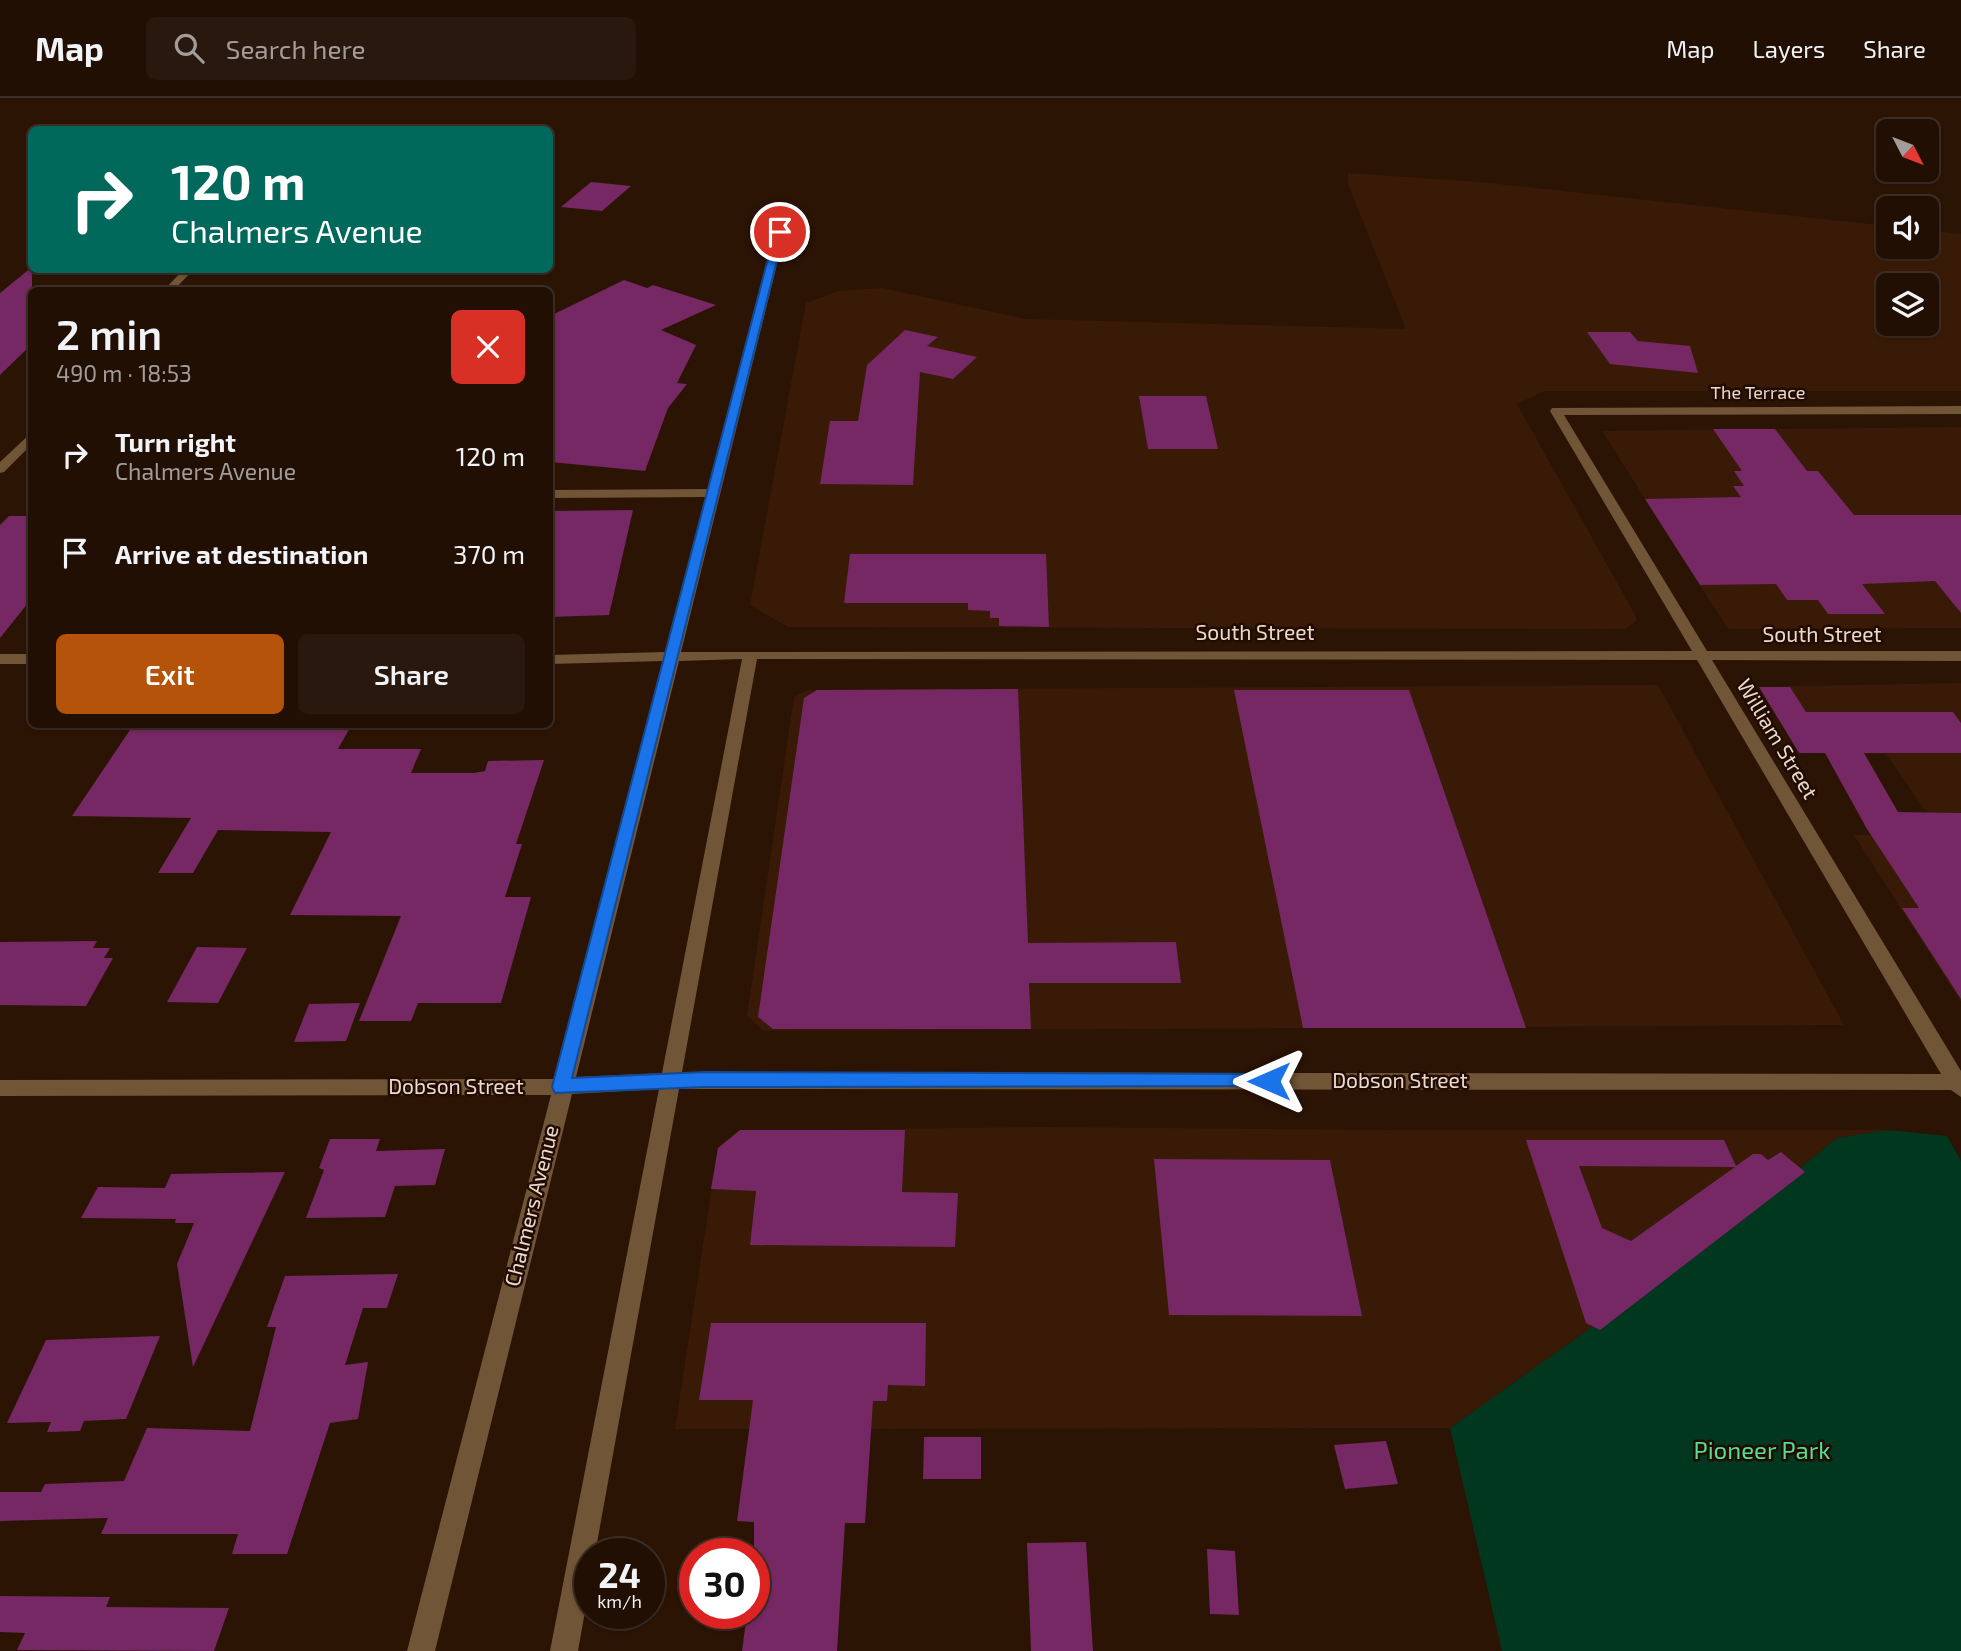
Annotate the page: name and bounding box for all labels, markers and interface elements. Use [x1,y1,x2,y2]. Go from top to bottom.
search box [146,17,636,80]
text: Map [35,28,104,68]
icon: search [170,29,208,67]
text: Search here [226,33,365,64]
text: Map [1666,34,1714,63]
text: Layers [1752,34,1825,63]
text: Share [1863,34,1926,63]
north arrow [1876,119,1939,182]
map controls [1876,119,1939,336]
text: 120 m [171,151,305,210]
icon: right [56,154,147,245]
button: sound [1876,196,1939,259]
pin [750,202,810,262]
text: Chalmers Avenue [171,211,423,249]
icon: arrive [761,213,799,251]
button: layers [1876,273,1939,336]
text: 2 min [56,308,162,358]
button: close [451,310,525,384]
text: 490 m · 18:53 [56,359,192,387]
street label: The Terrace [1711,381,1805,403]
text: Turn right [115,426,236,457]
icon: right [56,436,94,474]
text: 120 m [456,440,525,471]
text: Chalmers Avenue [115,457,296,485]
icon: arrive [56,534,94,572]
text: Arrive at destination [115,538,368,569]
text: 370 m [453,538,525,569]
street label: South Street [1196,619,1314,644]
street label: South Street [1763,621,1881,646]
button: Exit [56,634,284,714]
button: Share [298,634,525,714]
street label: William Street [1733,674,1824,803]
position arrow [1232,1044,1306,1118]
street label: Dobson Street [1332,1067,1468,1092]
street label: Dobson Street [388,1073,524,1098]
street label: Chalmers Avenue [498,1122,563,1289]
park label: Pioneer Park [1693,1435,1831,1464]
speed limit sign: 30 [679,1538,770,1629]
text: 24 [598,1553,641,1595]
text: km/h [597,1590,642,1612]

